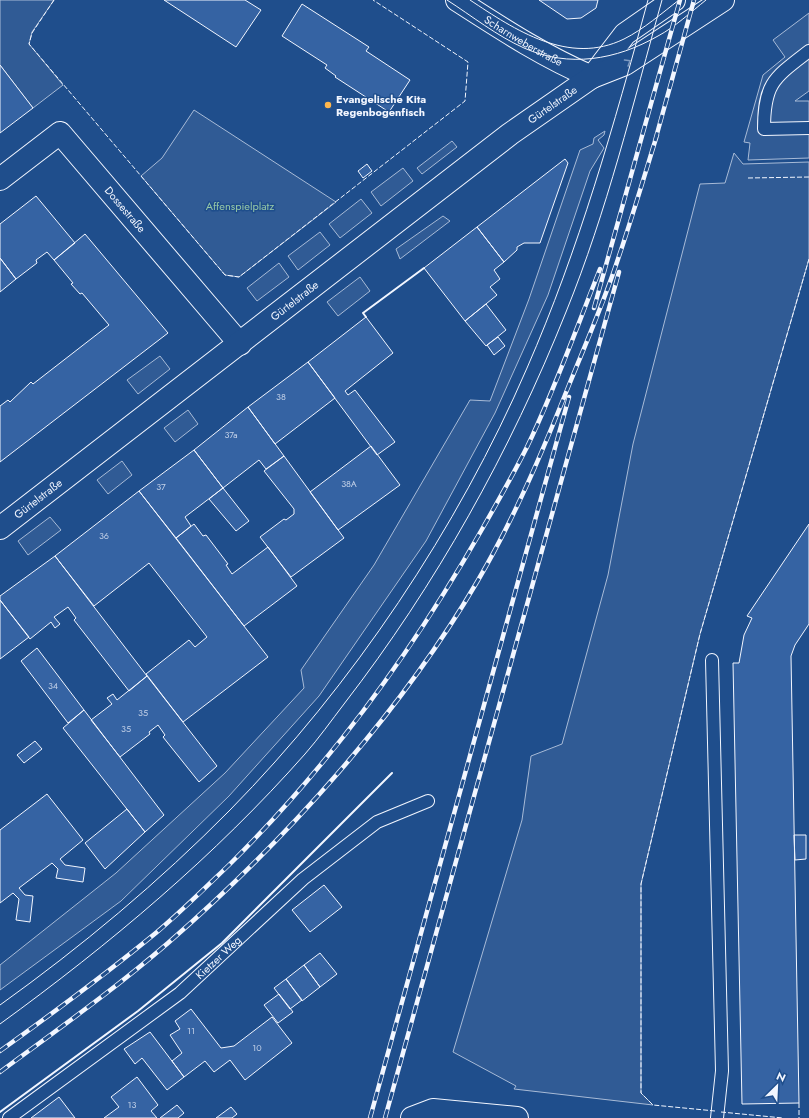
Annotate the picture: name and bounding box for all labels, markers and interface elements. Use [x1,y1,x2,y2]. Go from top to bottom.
street label: Scharnweberstraße [481,11,566,70]
one-way arrow [624,59,631,66]
street label: Gürtelstraße [524,82,581,127]
place label: Evangelische Kita Regenbogenfisch [336,91,426,120]
marker: Evangelische Kita Regenbogenfisch [323,100,333,110]
street label: Dossestraße [101,183,150,236]
park label: Affenspielplatz [206,198,274,214]
street label: Gürtelstraße [267,277,322,324]
house number: 38 [276,390,286,403]
house number: 37a [225,428,237,441]
street label: Gürtelstraße [11,475,66,522]
house number: 38A [341,477,357,490]
house number: 37 [156,480,166,493]
house number: 36 [99,529,109,542]
house number: 34 [48,679,58,692]
house number: 35 [138,706,148,719]
house number: 35 [121,722,131,735]
street label: Kietzer Weg [192,932,245,983]
house number: 11 [187,1024,195,1037]
house number: 10 [252,1041,262,1054]
north arrow [757,1066,797,1106]
text: N [774,1068,788,1086]
house number: 13 [128,1098,137,1111]

